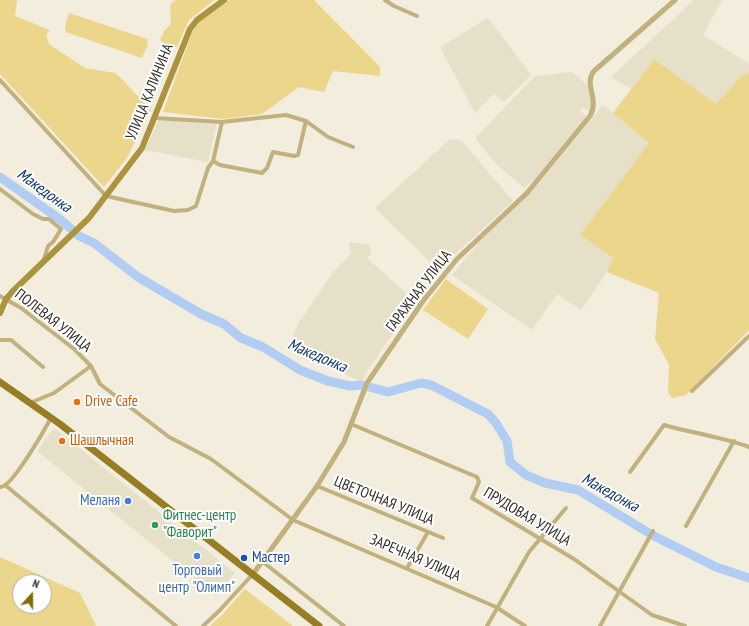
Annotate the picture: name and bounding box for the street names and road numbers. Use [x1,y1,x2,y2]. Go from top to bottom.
street label: УЛИЦА КАЛИНИНА [123,41,177,143]
street label: ГАРАЖНАЯ УЛИЦА [383,247,455,335]
street label: ПОЛЕВАЯ УЛИЦА [11,286,95,356]
street label: ЦВЕТОЧНАЯ УЛИЦА [331,473,437,529]
street label: ПРУДОВАЯ УЛИЦА [480,484,574,550]
street label: ЗАРЕЧНАЯ УЛИЦА [367,531,463,585]

